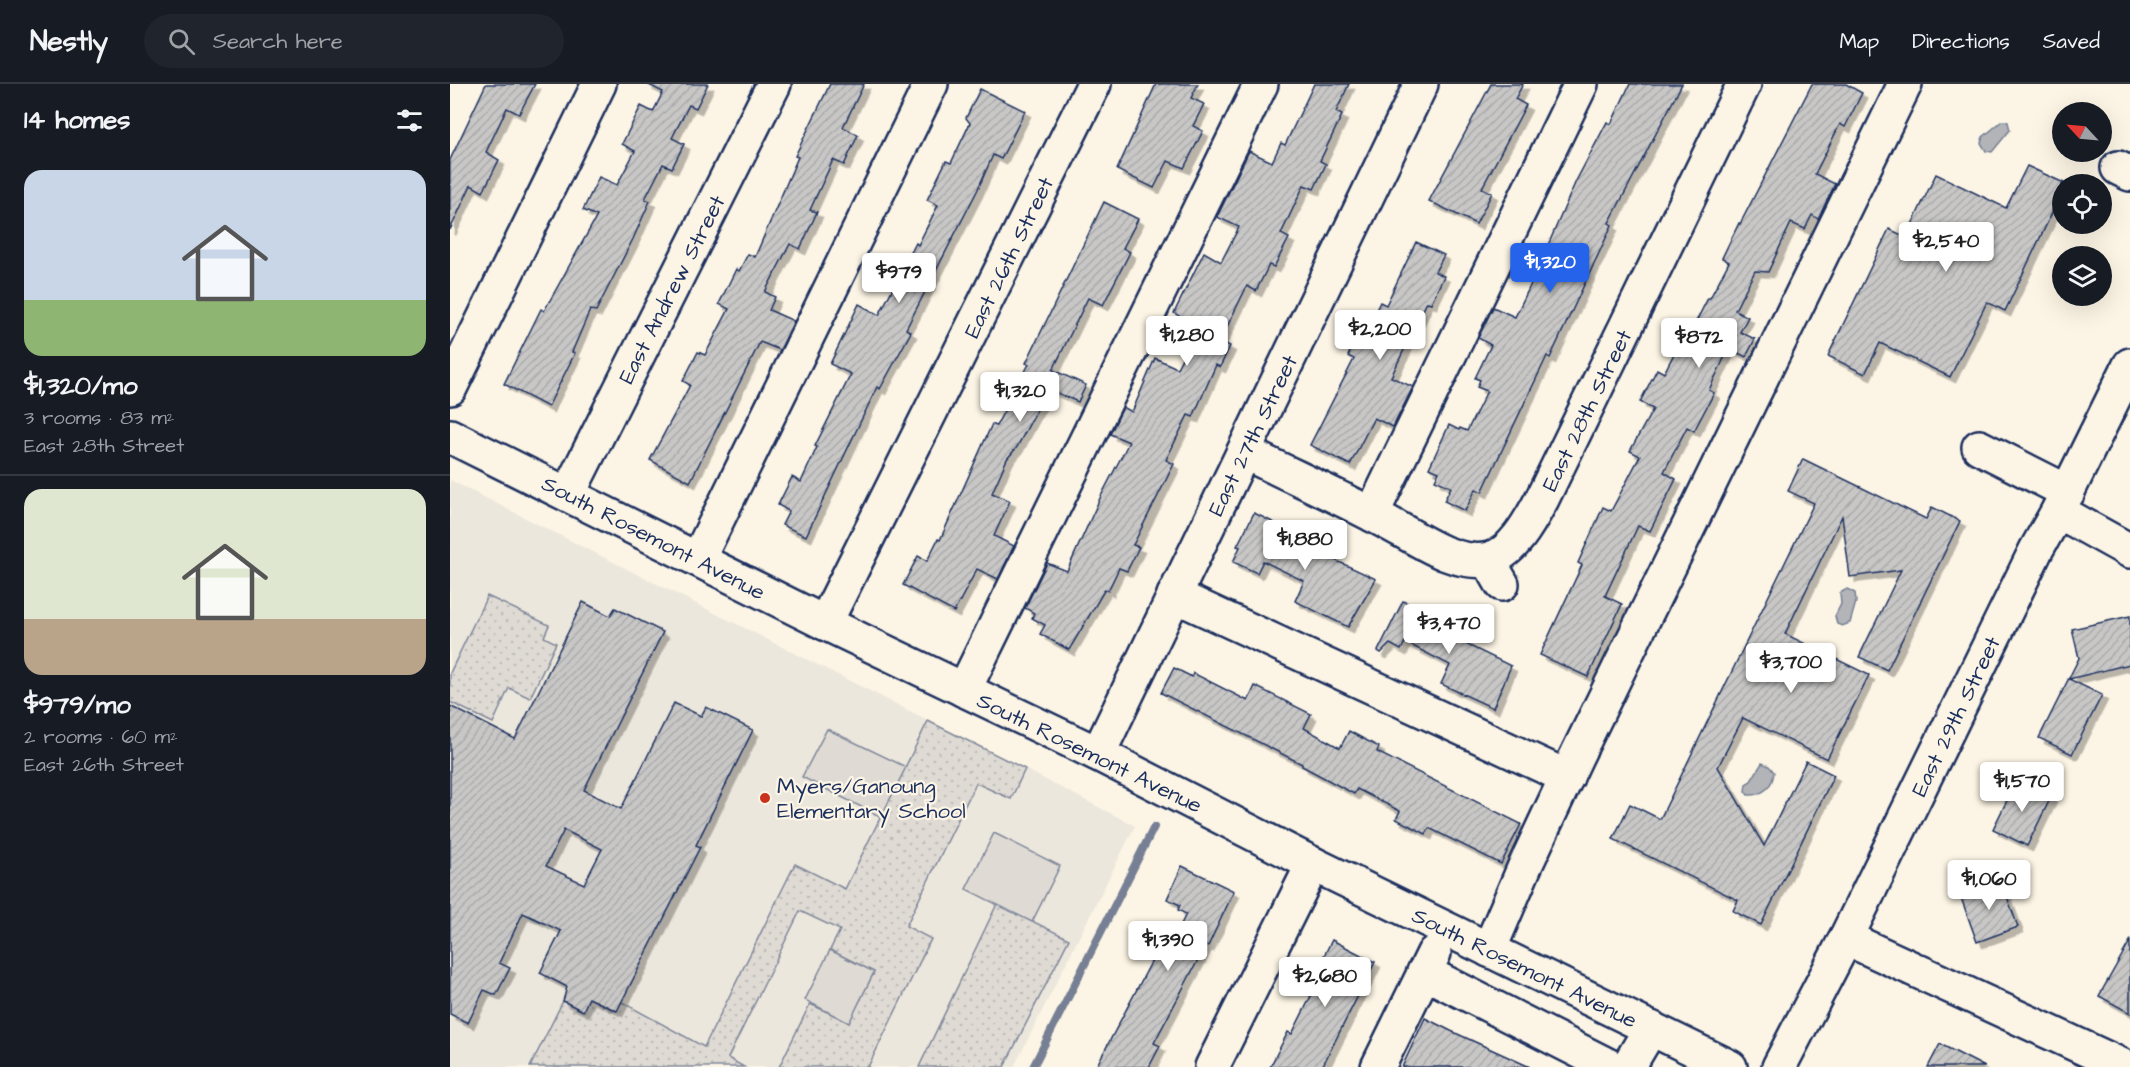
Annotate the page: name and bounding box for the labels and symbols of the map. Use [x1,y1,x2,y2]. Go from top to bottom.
north arrow [2052,102,2112,162]
street label: East 26th Street [957,172,1062,343]
street label: East Andrew Street [611,190,733,389]
pin: $2,540 [1897,222,1995,273]
pin: $1,320 [1501,243,1599,294]
pin: $979 [863,253,935,304]
pin: $2,200 [1331,310,1429,361]
pin: $1,280 [1138,316,1236,367]
pin: $872 [1663,318,1735,369]
street label: East 28th Street [1535,325,1640,497]
street label: East 27th Street [1201,350,1306,521]
pin: $1,320 [971,372,1069,423]
street label: South Rosemont Avenue [536,468,770,608]
pin: $1,880 [1256,520,1354,571]
pin: $3,470 [1400,604,1498,655]
street label: East 29th Street [1904,631,2009,802]
pin: $3,700 [1742,643,1840,694]
street label: South Rosemont Avenue [972,685,1207,821]
pin: $1,570 [1973,762,2071,813]
place label: Myers/Ganoung Elementary School [777,771,966,828]
marker: Myers/Ganoung Elementary School [758,791,772,805]
pin: $1,060 [1940,860,2038,911]
street label: South Rosemont Avenue [1407,900,1642,1036]
pin: $1,390 [1119,921,1217,972]
pin: $2,680 [1276,957,1374,1008]

